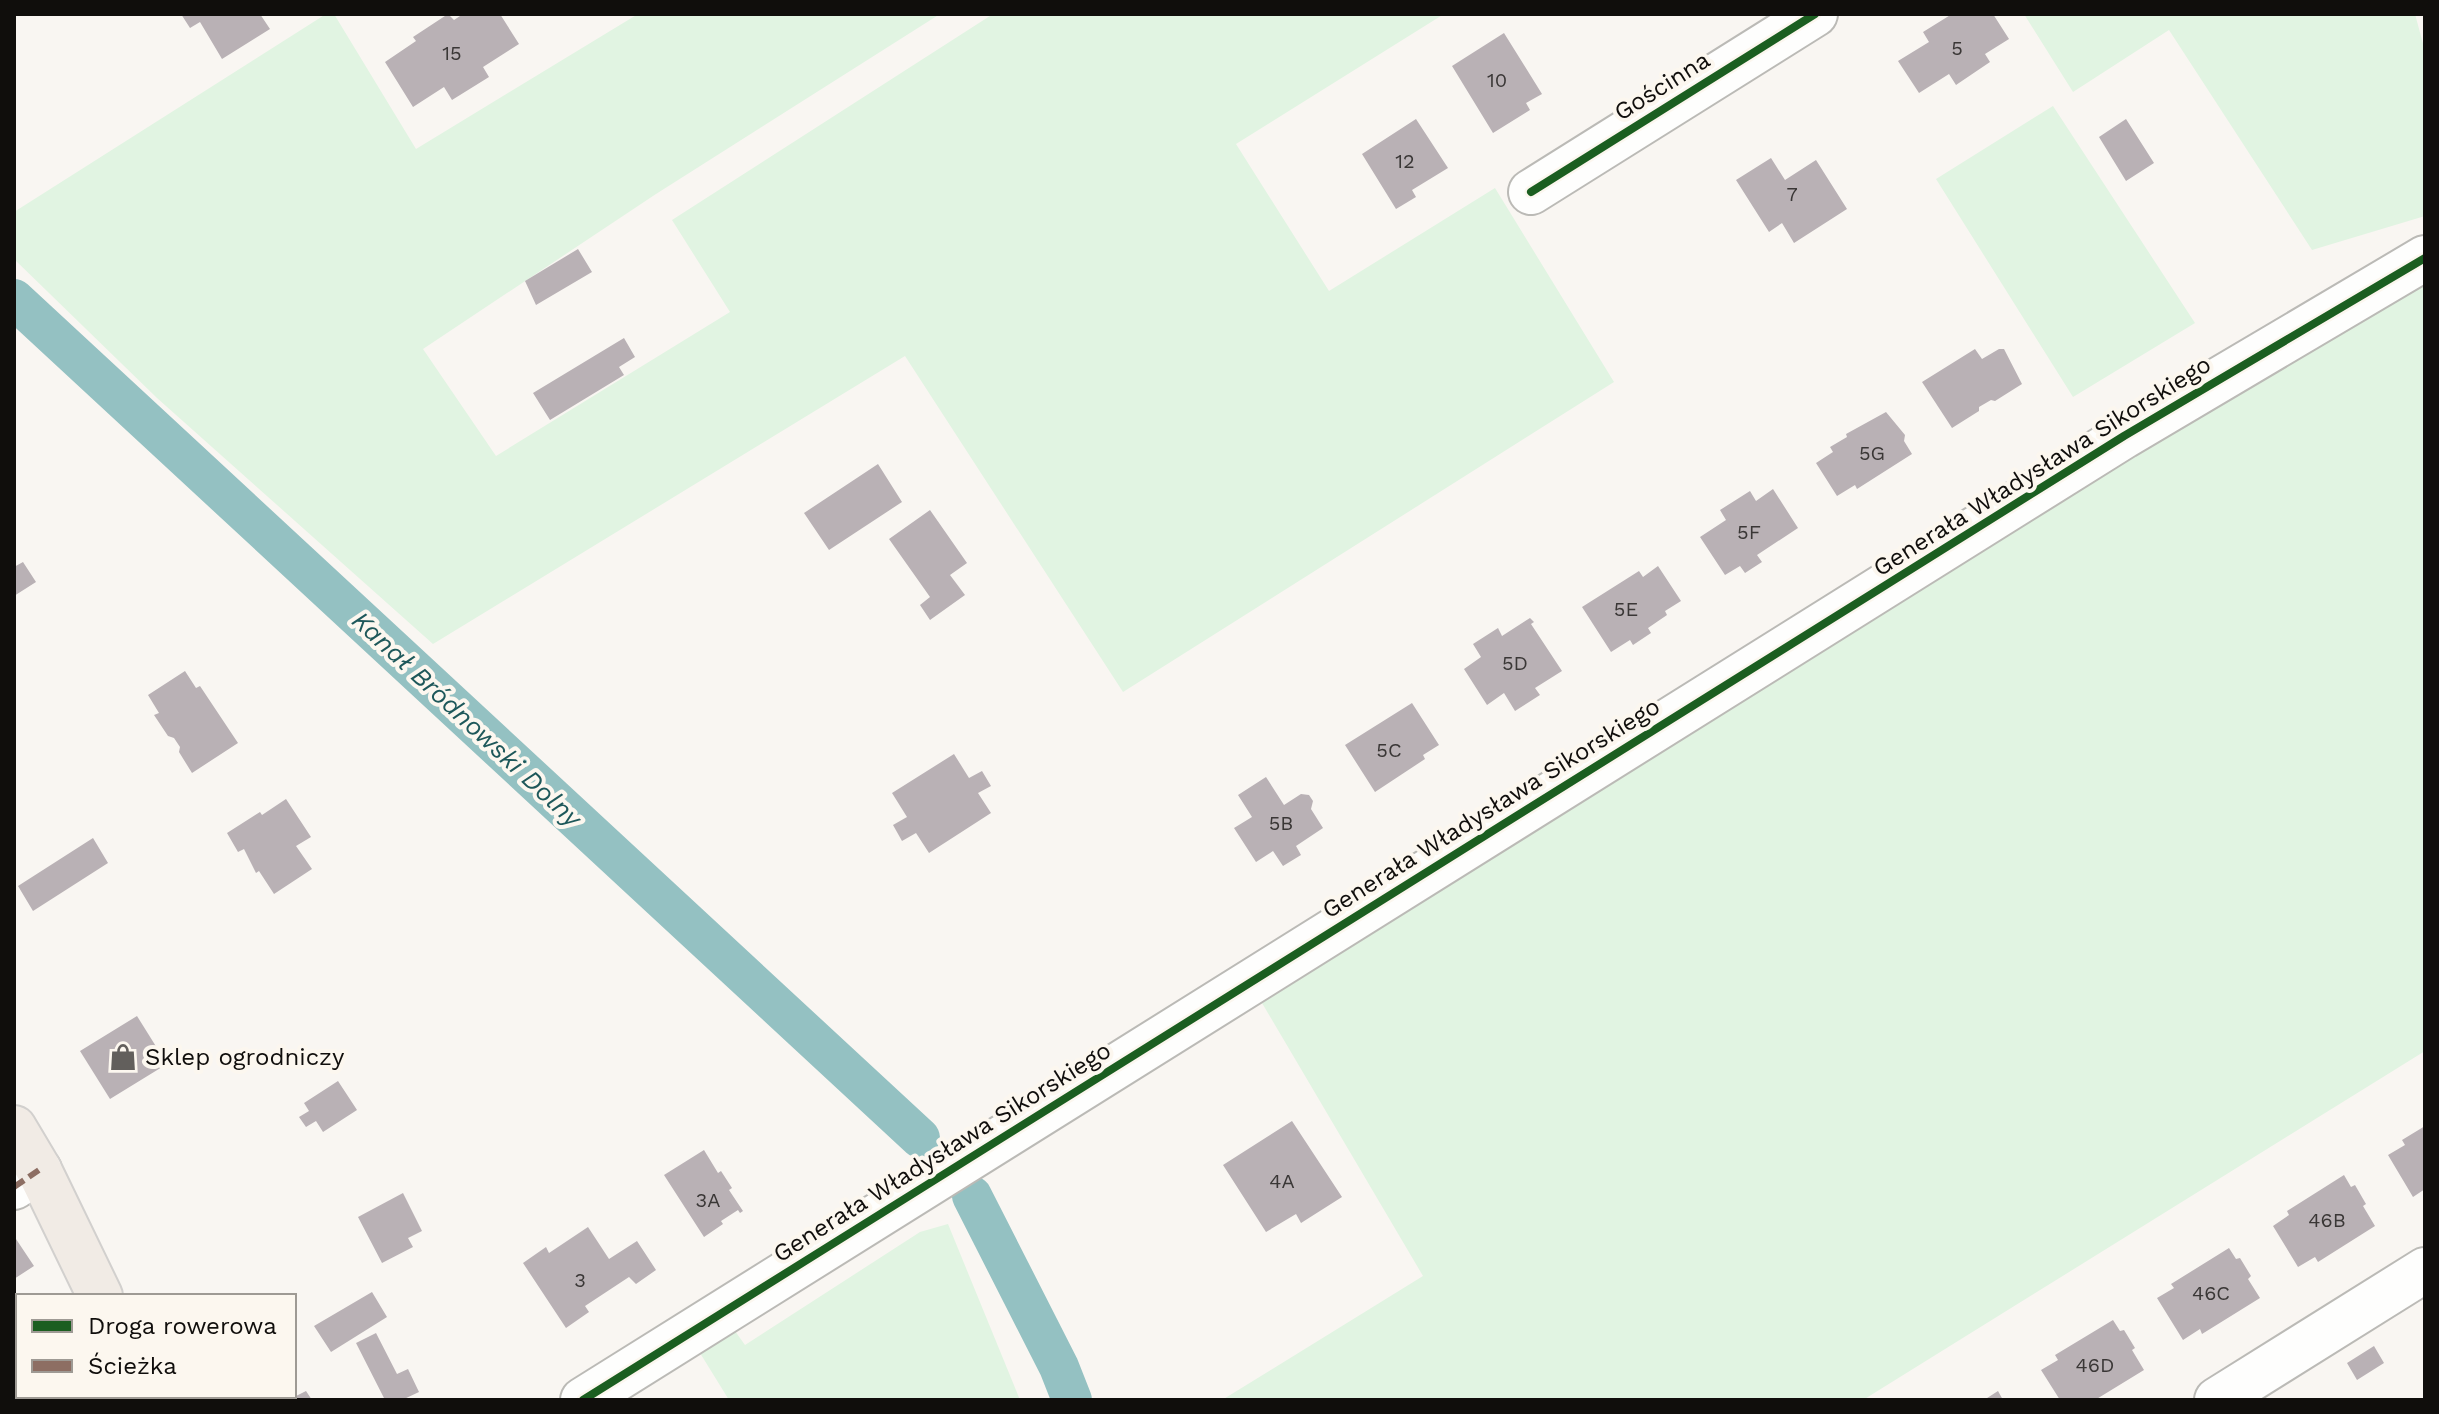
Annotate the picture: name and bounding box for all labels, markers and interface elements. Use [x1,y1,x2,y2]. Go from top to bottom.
house number: 5 [1951,36,1963,60]
house number: 15 [442,41,462,65]
street label: Gościnna [1609,46,1715,126]
house number: 10 [1487,68,1507,92]
house number: 12 [1395,149,1415,173]
house number: 7 [1786,182,1798,206]
street label: Generała Władysława Sikorskiego [1868,350,2216,582]
house number: 5G [1859,441,1885,465]
house number: 5F [1737,520,1761,544]
house number: 5E [1614,597,1638,621]
water label: Kanał Bródnowski Dolny [346,605,589,834]
house number: 5D [1502,651,1528,675]
street label: Generała Władysława Sikorskiego [1317,692,1665,924]
house number: 5C [1376,738,1402,762]
house number: 5B [1269,811,1293,835]
street label: Generała Władysława Sikorskiego [768,1036,1116,1268]
shop icon: Sklep ogrodniczy [108,1042,138,1072]
place label: Sklep ogrodniczy [145,1043,345,1071]
house number: 4A [1269,1169,1295,1193]
house number: 3A [696,1188,720,1212]
house number: 46B [2308,1208,2346,1232]
house number: 3 [574,1268,586,1292]
house number: 46C [2192,1281,2230,1305]
legend [16,1294,296,1398]
text: Droga rowerowa [88,1312,277,1340]
text: Ścieżka [88,1352,177,1380]
house number: 46D [2076,1353,2114,1377]

